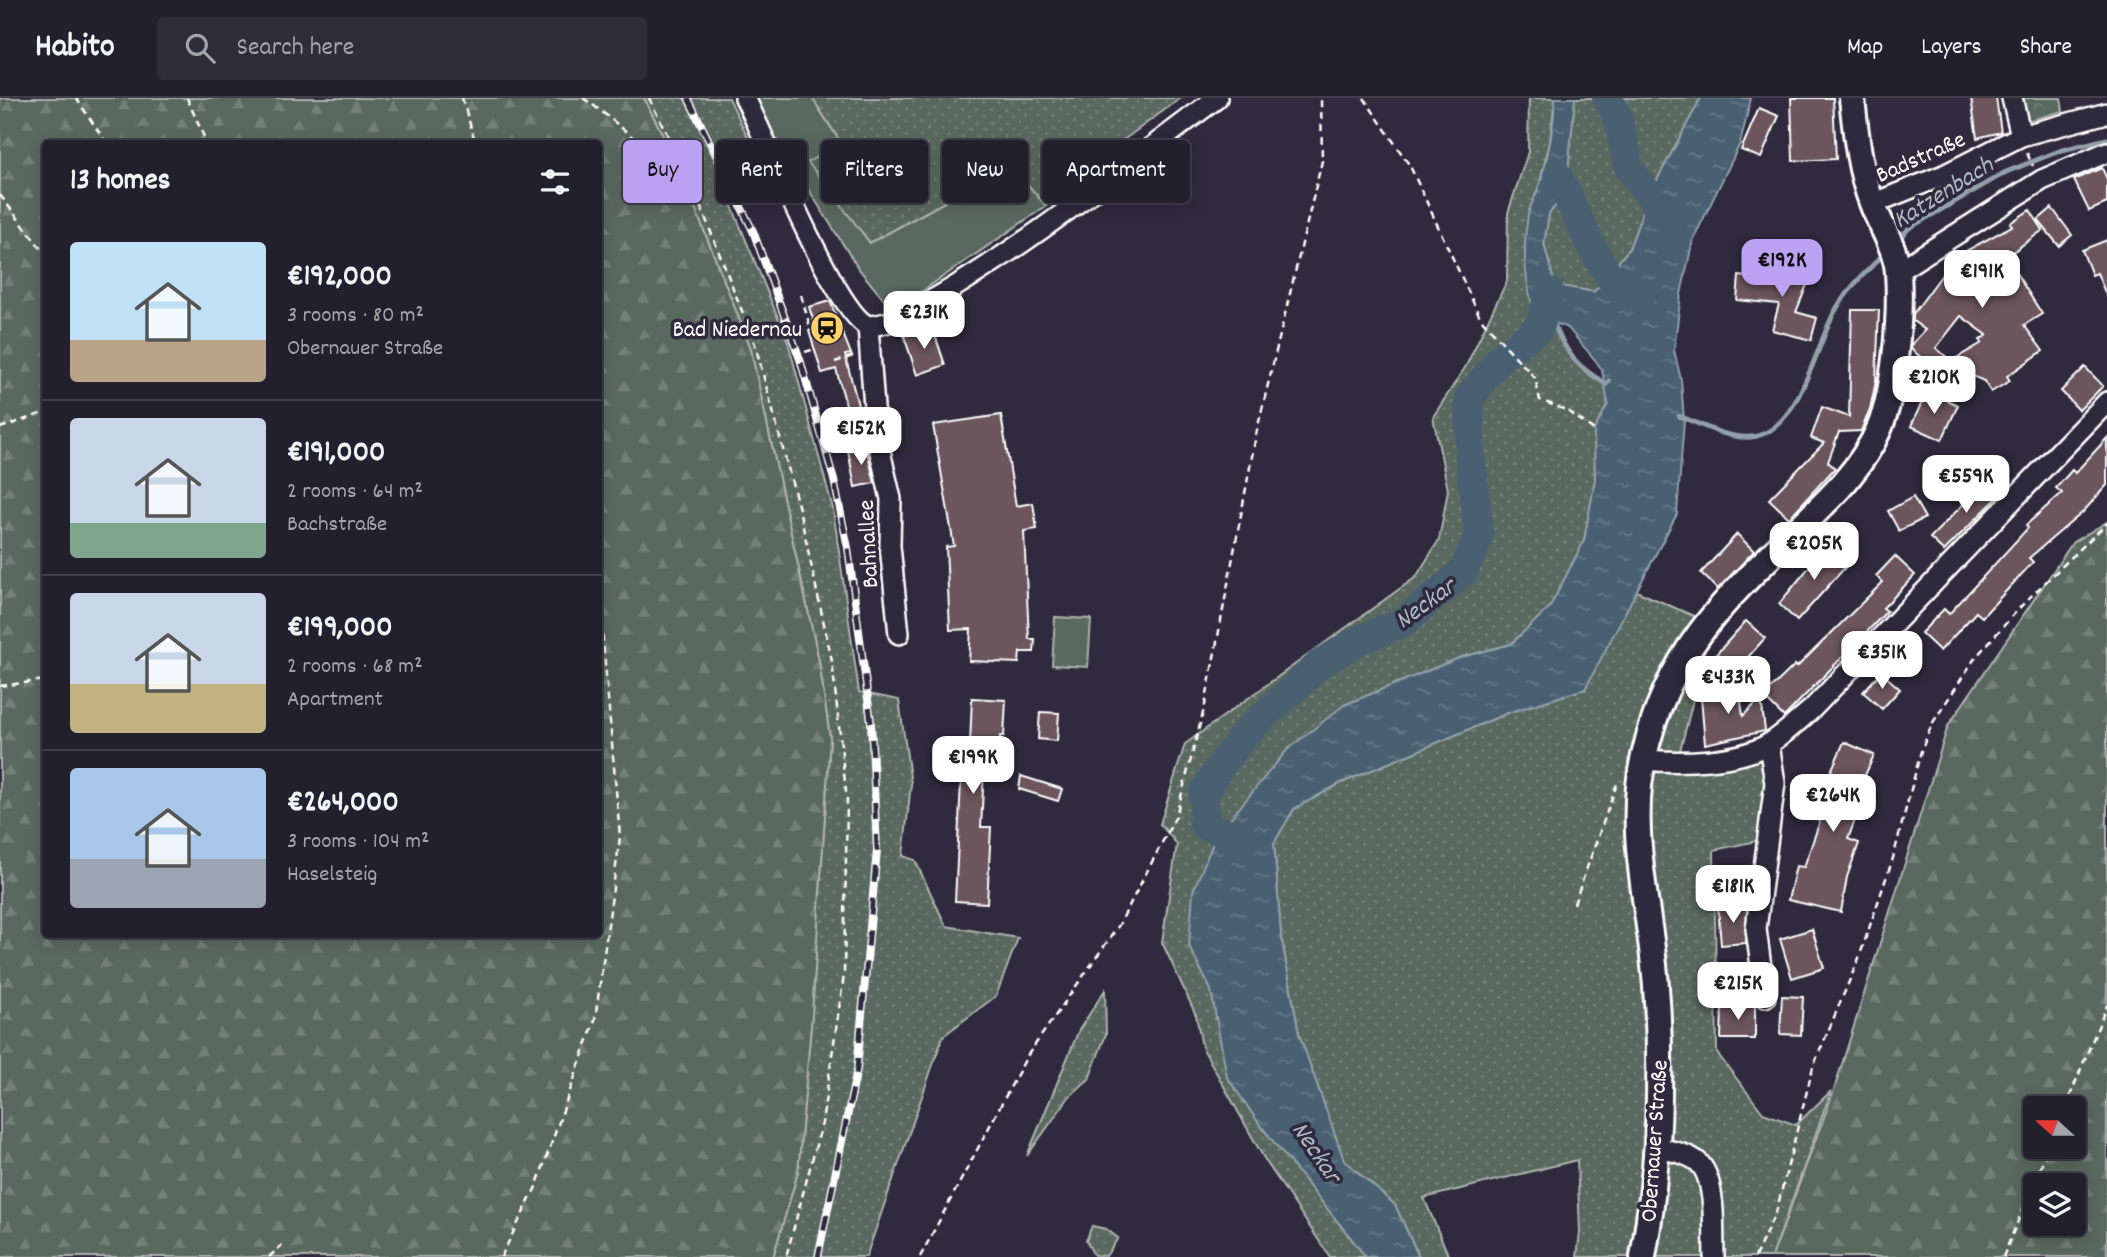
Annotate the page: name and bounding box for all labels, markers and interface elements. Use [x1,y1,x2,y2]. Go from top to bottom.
search box [157,17,647,80]
text: Habito [35,25,115,72]
icon: search [181,29,219,67]
text: Search here [237,30,354,67]
text: Map [1847,31,1883,65]
text: Layers [1921,31,1982,65]
text: Share [2020,31,2072,65]
street label: Badstraße [1871,124,1972,194]
chip: Buy [623,140,702,203]
chip: Rent [716,140,807,203]
chip: Filters [821,140,928,203]
chip: New [942,140,1028,203]
chip: Apartment [1042,140,1190,203]
water label: Katzenbach [1886,148,2002,240]
text: 13 homes [70,161,170,204]
icon: filters [536,163,574,201]
pin: €192K [1733,240,1831,299]
text: €192K [1757,245,1807,278]
pin: €191K [1933,250,2031,310]
text: €191K [1960,256,2004,289]
text: €192,000 [287,257,392,300]
icon: home [126,270,210,354]
pin: €231K [875,292,973,351]
text: €231K [900,297,948,330]
text: 3 rooms · 80 m² [287,300,424,333]
station icon: Bad Niedernau [808,309,846,347]
place label: Bad Niedernau [672,314,802,348]
text: Obernauer Straße [287,333,443,366]
pin: €210K [1885,356,1983,416]
text: €210K [1908,362,1960,395]
pin: €152K [812,408,910,467]
text: €152K [836,413,886,446]
text: €191,000 [287,433,385,476]
icon: home [126,446,210,530]
pin: €559K [1917,456,2015,515]
text: €559K [1938,461,1994,494]
text: 2 rooms · 64 m² [287,476,423,509]
street label: Bahnallee [851,499,889,589]
text: Bachstraße [287,509,387,542]
pin: €205K [1765,522,1863,582]
text: €205K [1786,528,1842,561]
water label: Neckar [1388,568,1467,640]
text: €199,000 [287,608,393,651]
icon: home [126,621,210,705]
pin: €351K [1833,632,1931,691]
text: €351K [1857,637,1907,670]
text: 2 rooms · 68 m² [287,651,423,684]
pin: €433K [1679,656,1777,716]
text: €433K [1701,662,1755,695]
text: Apartment [287,684,383,717]
pin: €199K [924,736,1022,796]
text: €199K [948,742,998,775]
pin: €264K [1784,774,1882,834]
text: €264K [1806,780,1860,813]
text: €264,000 [287,783,399,826]
icon: home [126,796,210,880]
text: 3 rooms · 104 m² [287,826,429,859]
text: Haselsteig [287,859,377,892]
pin: €181K [1684,866,1782,925]
text: €181K [1712,871,1754,904]
pin: €215K [1689,962,1787,1022]
text: €215K [1713,968,1763,1001]
street label: Obernauer Straße [1633,1059,1679,1224]
north arrow [2023,1096,2086,1158]
map controls [2023,1096,2086,1236]
water label: Neckar [1281,1115,1351,1194]
button: layers [2023,1173,2086,1236]

